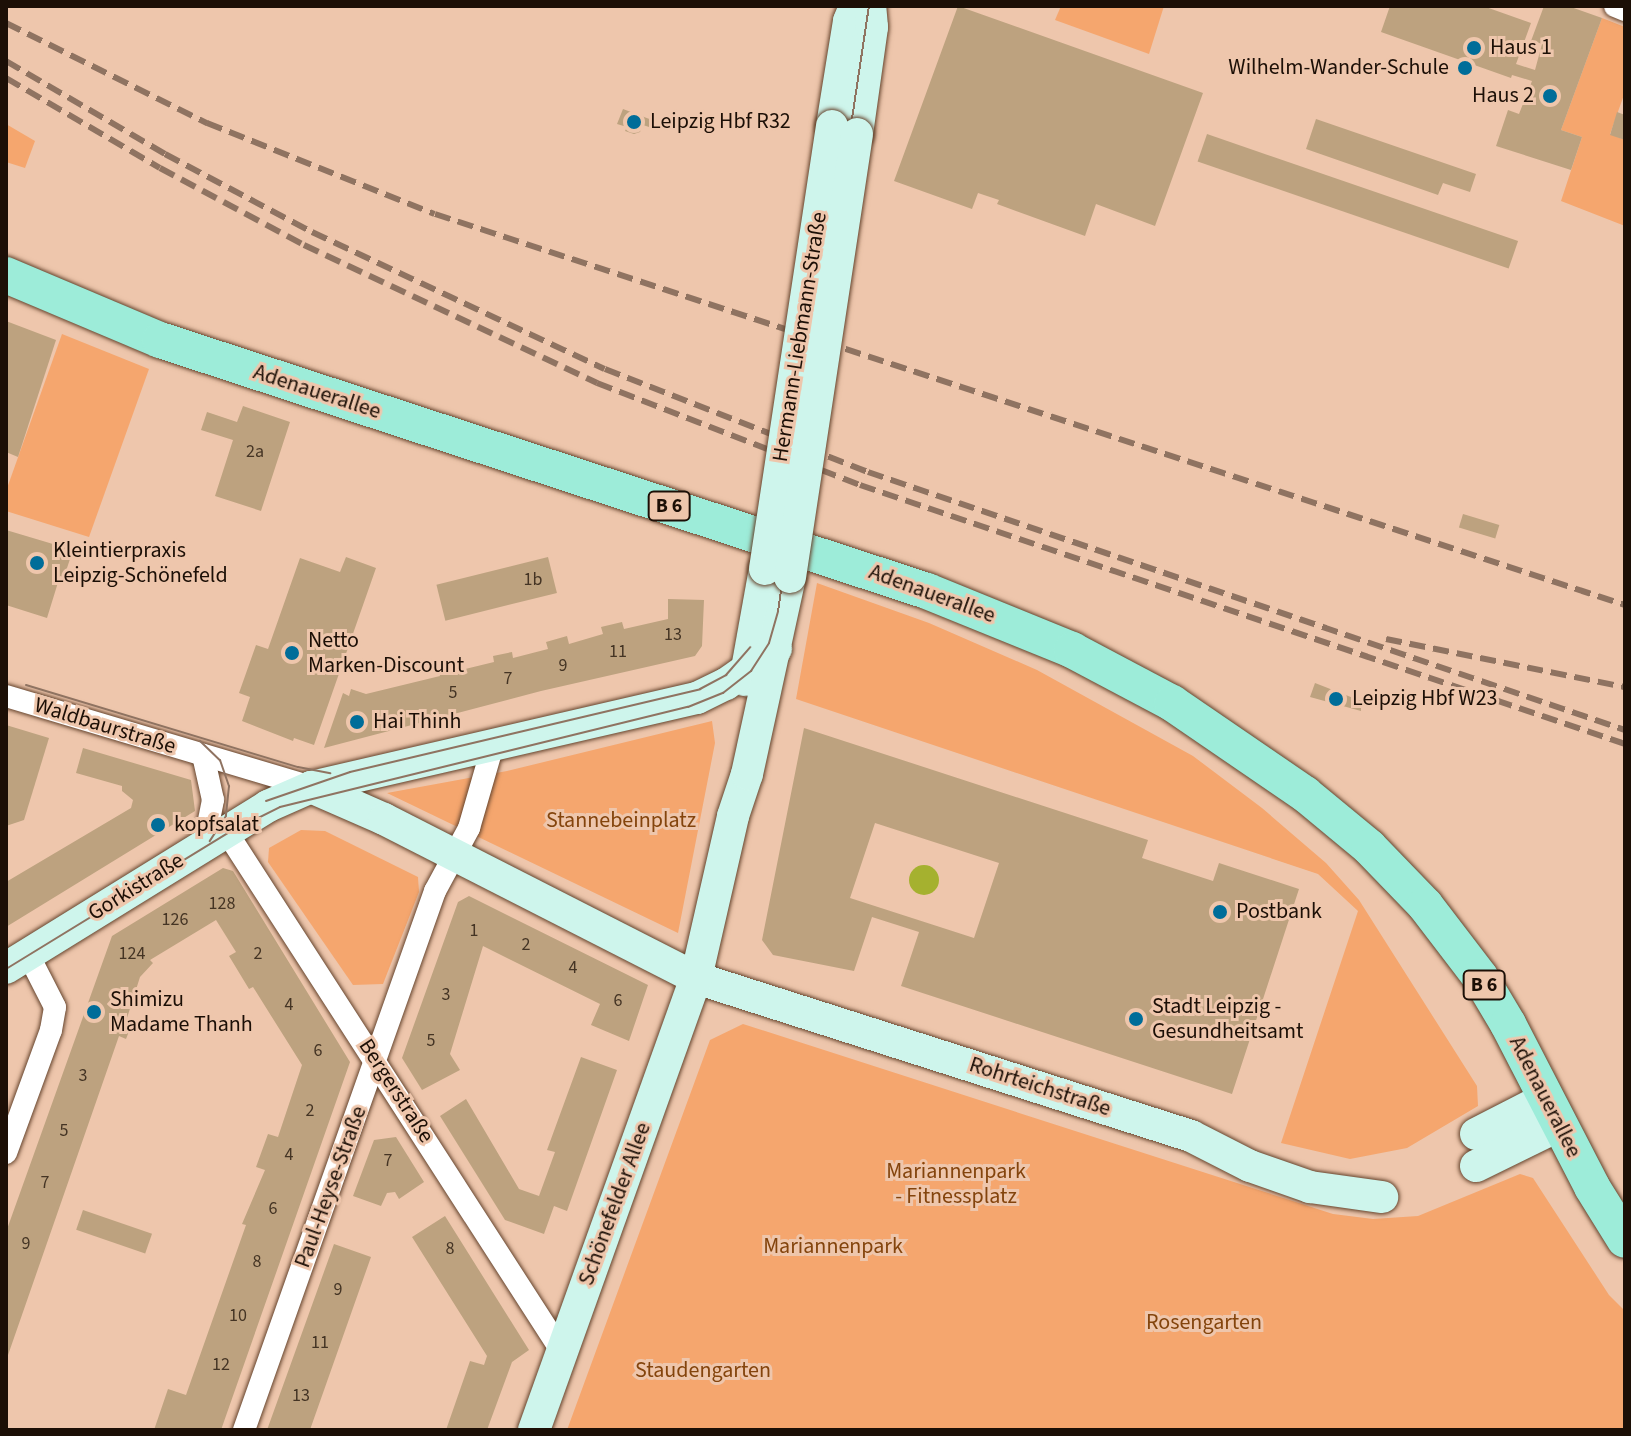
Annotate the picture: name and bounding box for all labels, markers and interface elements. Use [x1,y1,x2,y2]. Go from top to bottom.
place label: Haus 1 [1490,35,1552,61]
marker: Haus 1 [1465,39,1483,57]
place label: Wilhelm-Wander-Schule [1228,55,1449,81]
marker: Wilhelm-Wander-Schule [1456,59,1474,77]
place label: Haus 2 [1472,83,1534,109]
marker: Haus 2 [1541,87,1559,105]
place label: Leipzig Hbf R32 [650,109,791,135]
marker: Leipzig Hbf R32 [625,113,643,131]
street label: Hermann-Liebmann-Straße [767,210,833,464]
street label: Adenauerallee [250,359,384,425]
house number: 2a [246,441,264,463]
road number: B 6 [647,490,691,522]
place label: Kleintierpraxis Leipzig-Schönefeld [53,537,228,588]
marker: Kleintierpraxis Leipzig-Schönefeld [28,554,46,572]
street label: Adenauerallee [865,559,999,629]
house number: 1b [524,569,542,591]
house number: 13 [664,624,682,646]
place label: Netto Marken-Discount [308,627,464,678]
house number: 11 [609,641,627,663]
marker: Netto Marken-Discount [283,644,301,662]
house number: 9 [559,655,567,677]
house number: 7 [504,668,512,690]
house number: 5 [449,682,457,704]
place label: Leipzig Hbf W23 [1352,686,1498,712]
marker: Leipzig Hbf W23 [1327,690,1345,708]
street label: Waldbaurstraße [31,692,179,760]
place label: Hai Thinh [373,709,461,735]
marker: Hai Thinh [348,713,366,731]
park label: Stannebeinplatz [546,808,696,834]
place label: kopfsalat [174,812,259,838]
marker: kopfsalat [149,816,167,834]
street label: Gorkistraße [83,847,189,927]
house number: 128 [209,893,235,915]
place label: Postbank [1236,899,1322,925]
marker: Postbank [1211,903,1229,921]
house number: 126 [162,909,188,931]
house number: 1 [470,920,478,942]
house number: 2 [522,934,530,956]
house number: 124 [119,943,145,965]
house number: 2 [254,943,262,965]
house number: 4 [569,957,577,979]
road number: B 6 [1462,969,1506,1001]
house number: 3 [442,984,450,1006]
place label: Shimizu Madame Thanh [110,986,253,1038]
house number: 6 [614,990,622,1012]
place label: Stadt Leipzig - Gesundheitsamt [1152,993,1303,1044]
house number: 4 [285,994,293,1016]
marker: Shimizu Madame Thanh [85,1003,103,1021]
marker: Stadt Leipzig - Gesundheitsamt [1127,1010,1145,1028]
house number: 5 [427,1030,435,1052]
street label: Adenauerallee [1503,1032,1587,1162]
street label: Bergerstraße [353,1034,439,1148]
house number: 6 [314,1040,322,1062]
street label: Rohrteichstraße [966,1052,1114,1122]
house number: 3 [79,1065,87,1087]
house number: 2 [306,1100,314,1122]
street label: Paul-Heyse-Straße [290,1103,372,1271]
street label: Schönefelder Allee [573,1119,657,1289]
house number: 5 [60,1120,68,1142]
house number: 4 [285,1144,293,1166]
house number: 7 [384,1150,392,1172]
park label: Mariannenpark - Fitnessplatz [886,1158,1026,1210]
house number: 7 [41,1172,49,1194]
house number: 6 [269,1198,277,1220]
house number: 9 [22,1233,30,1255]
park label: Mariannenpark [763,1234,903,1260]
house number: 8 [446,1238,454,1260]
house number: 8 [253,1251,261,1273]
house number: 9 [334,1279,342,1301]
house number: 10 [229,1305,247,1327]
park label: Rosengarten [1146,1310,1262,1336]
house number: 11 [311,1332,329,1354]
house number: 12 [212,1354,230,1376]
park label: Staudengarten [635,1358,771,1384]
house number: 13 [292,1385,310,1407]

